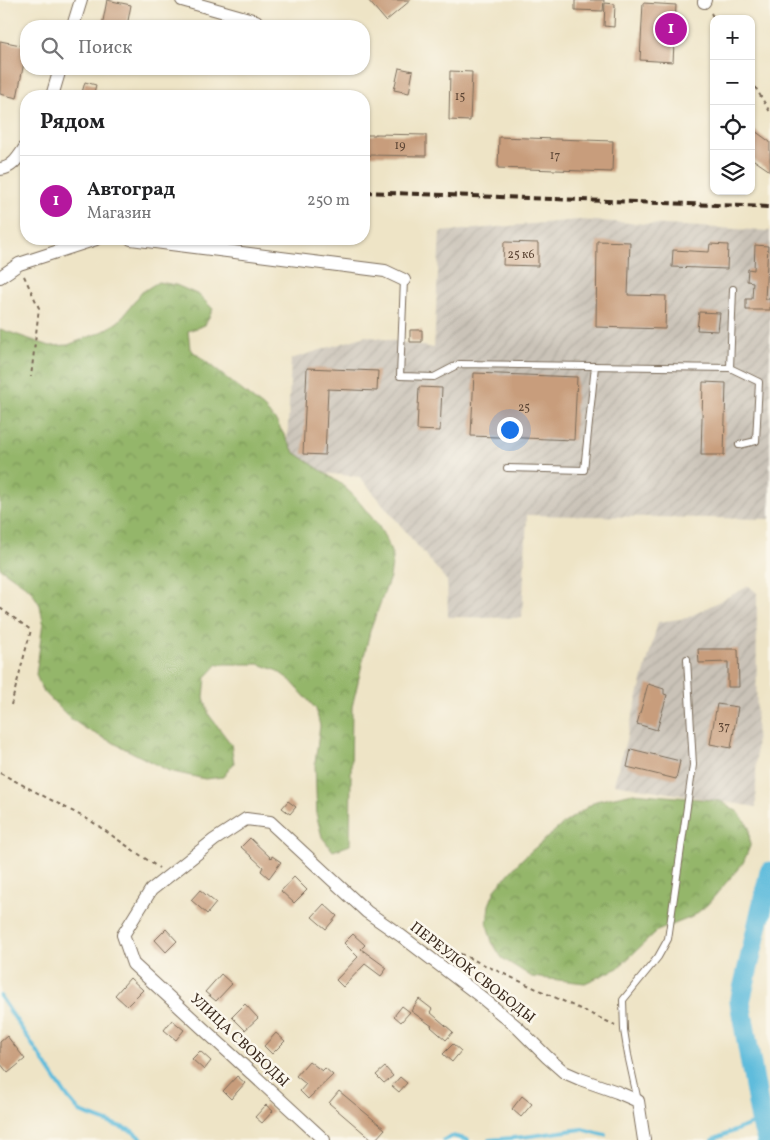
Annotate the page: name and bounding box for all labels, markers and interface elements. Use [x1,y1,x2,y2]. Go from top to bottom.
pin: 1 [655,10,687,48]
map controls [710,15,755,195]
button: + [710,15,755,60]
search box [20,20,370,75]
icon: search [38,34,66,62]
text: Поиск [78,35,132,61]
button: − [710,60,755,105]
house number: 15 [455,89,465,105]
button: locate [710,105,755,150]
text: Рядом [40,108,105,137]
house number: 19 [395,138,405,154]
house number: 17 [550,148,560,164]
button: layers [710,150,755,195]
text: Автоград [87,177,175,203]
text: 1 [53,190,59,212]
text: 250 m [307,190,350,212]
text: Магазин [87,203,151,225]
house number: 25 к6 [507,247,535,263]
house number: 25 [518,400,530,416]
your location [497,417,523,443]
house number: 37 [718,719,730,735]
street label: ПЕРЕУЛОК СВОБОДЫ [405,918,539,1029]
street label: УЛИЦА СВОБОДЫ [185,990,293,1093]

